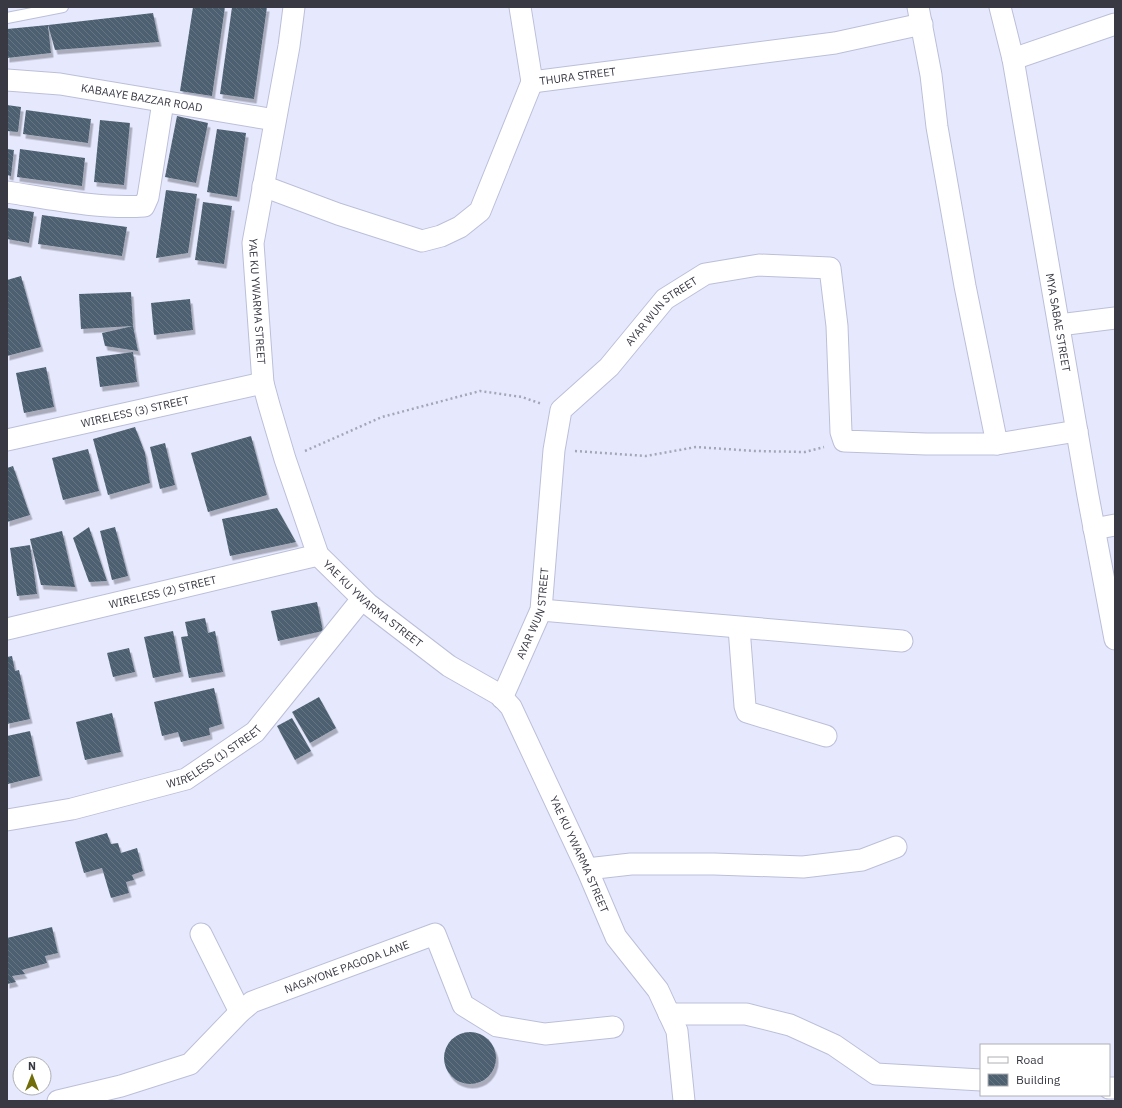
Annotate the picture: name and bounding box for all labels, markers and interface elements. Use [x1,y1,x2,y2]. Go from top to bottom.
street label: THURA STREET [539,64,617,88]
street label: KABAAYE BAZZAR ROAD [80,81,204,115]
street label: YAE KU YWARMA STREET [246,237,269,366]
street label: MYA SABAE STREET [1043,272,1074,374]
street label: AYAR WUN STREET [622,273,701,349]
street label: WIRELESS (3) STREET [80,393,191,430]
street label: YAE KU YWARMA STREET [320,557,426,651]
street label: AYAR WUN STREET [513,566,551,661]
street label: WIRELESS (2) STREET [107,572,219,612]
street label: WIRELESS (1) STREET [165,722,265,791]
street label: YAE KU YWARMA STREET [547,794,612,916]
street label: NAGAYONE PAGODA LANE [282,937,411,996]
legend [980,1044,1110,1096]
text: Road [1016,1052,1044,1067]
north arrow [12,1056,52,1096]
text: N [28,1059,36,1073]
text: Building [1016,1072,1061,1087]

